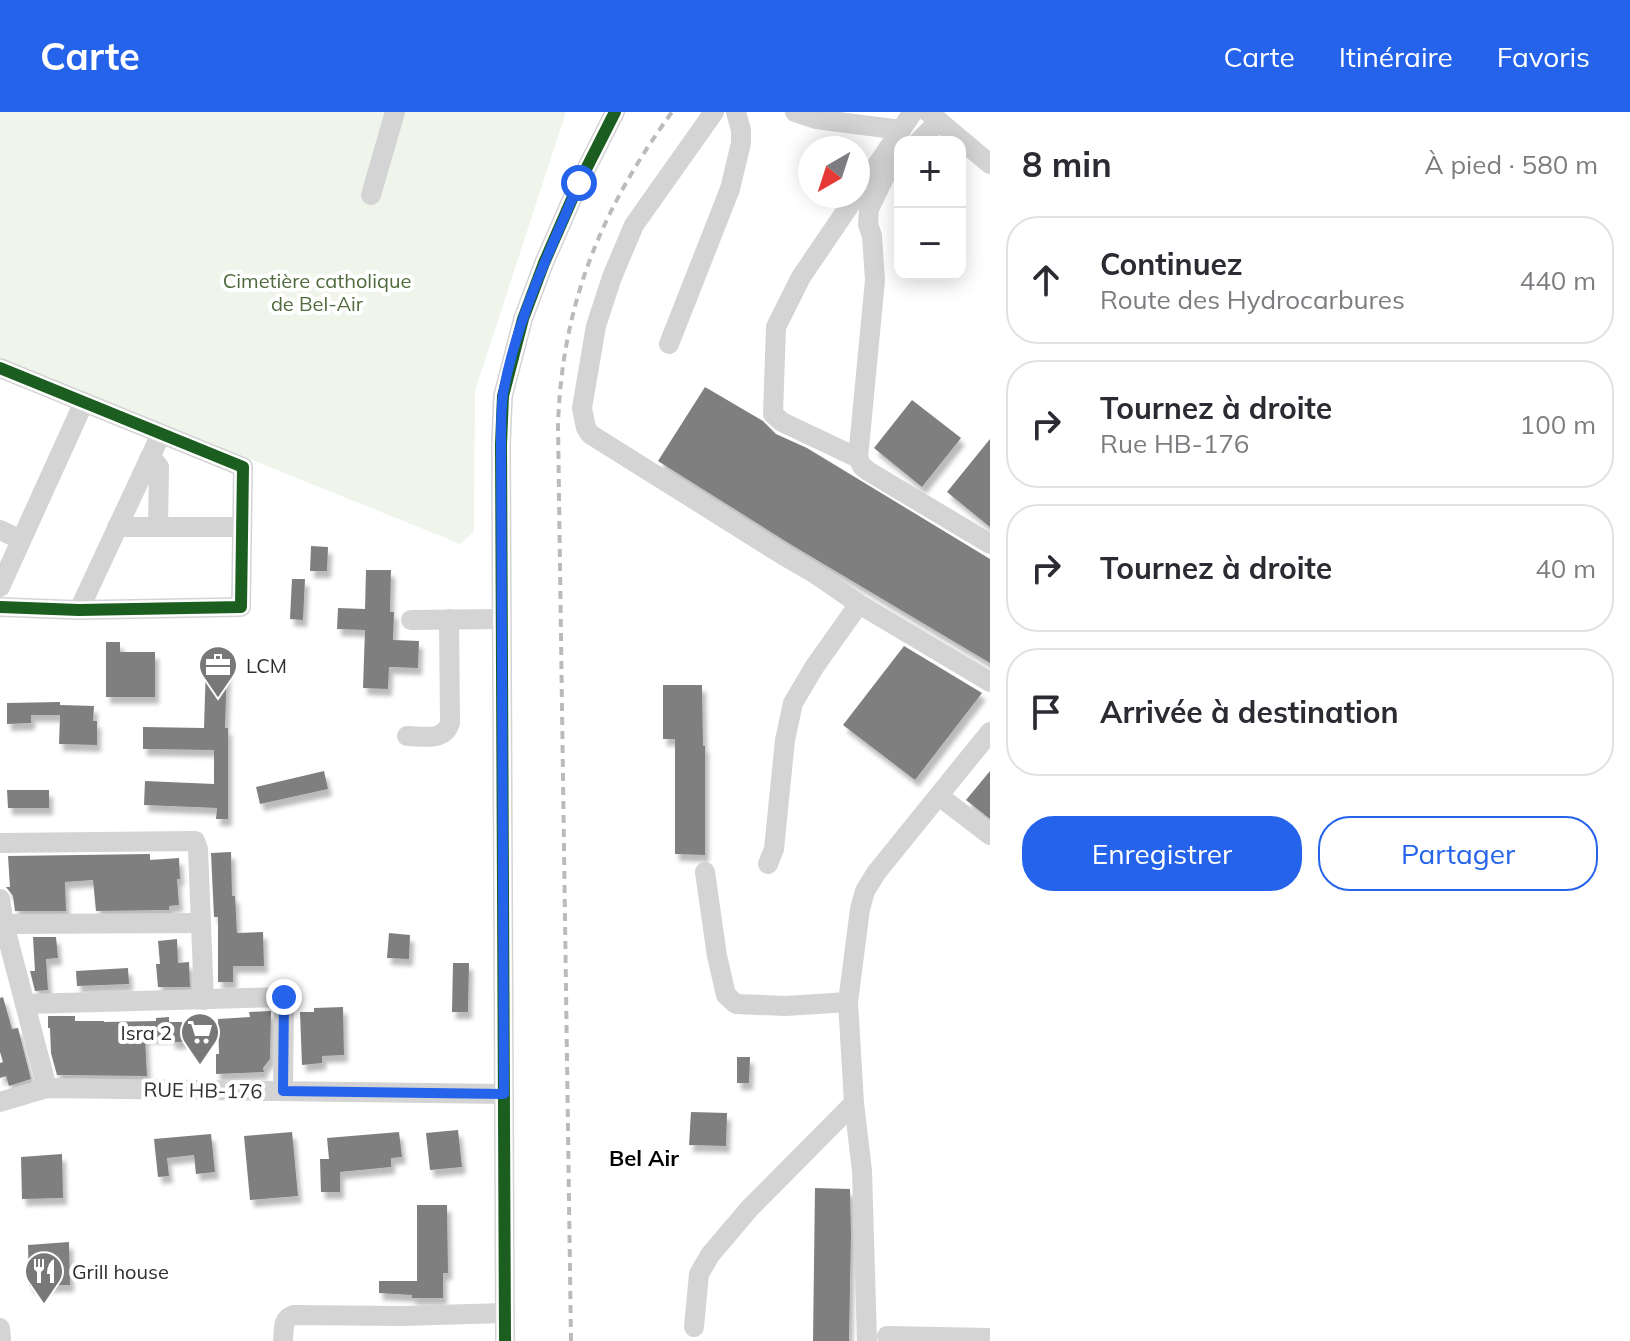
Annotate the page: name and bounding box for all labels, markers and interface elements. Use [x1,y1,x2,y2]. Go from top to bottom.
text: Carte [40,32,140,80]
text: Carte [1223,39,1295,74]
text: Itinéraire [1339,39,1453,74]
text: Favoris [1497,39,1590,74]
north arrow [798,136,870,208]
map controls [894,136,966,280]
button: + [894,136,966,208]
text: 8 min [1022,143,1112,186]
text: À pied · 580 m [1425,148,1598,181]
route start [561,165,597,201]
button: − [894,208,966,280]
text: Continuez [1100,245,1243,283]
icon: ahead [1024,258,1068,302]
text: 440 m [1520,264,1596,297]
park label: Cimetière catholique de Bel-Air [223,268,411,316]
text: Route des Hydrocarbures [1100,283,1405,316]
text: Tournez à droite [1100,389,1332,427]
icon: right [1024,402,1068,446]
text: 100 m [1520,408,1596,441]
text: Rue HB-176 [1100,427,1249,460]
icon: right [1024,546,1068,590]
text: Tournez à droite [1100,549,1332,587]
text: 40 m [1535,552,1596,585]
office icon: LCM [197,644,239,699]
place label: LCM [246,653,287,678]
icon: arrive [1024,690,1068,734]
text: Arrivée à destination [1100,693,1399,731]
button: Enregistrer [1022,816,1302,891]
button: Partager [1318,816,1598,891]
route end [266,979,302,1015]
supermarket icon: Isra 2 [179,1011,221,1066]
place label: Isra 2 [121,1020,172,1045]
street label: RUE HB-176 [143,1076,263,1104]
district label: Bel Air [609,1144,679,1172]
restaurant icon: Grill house [23,1250,65,1305]
place label: Grill house [72,1259,169,1284]

